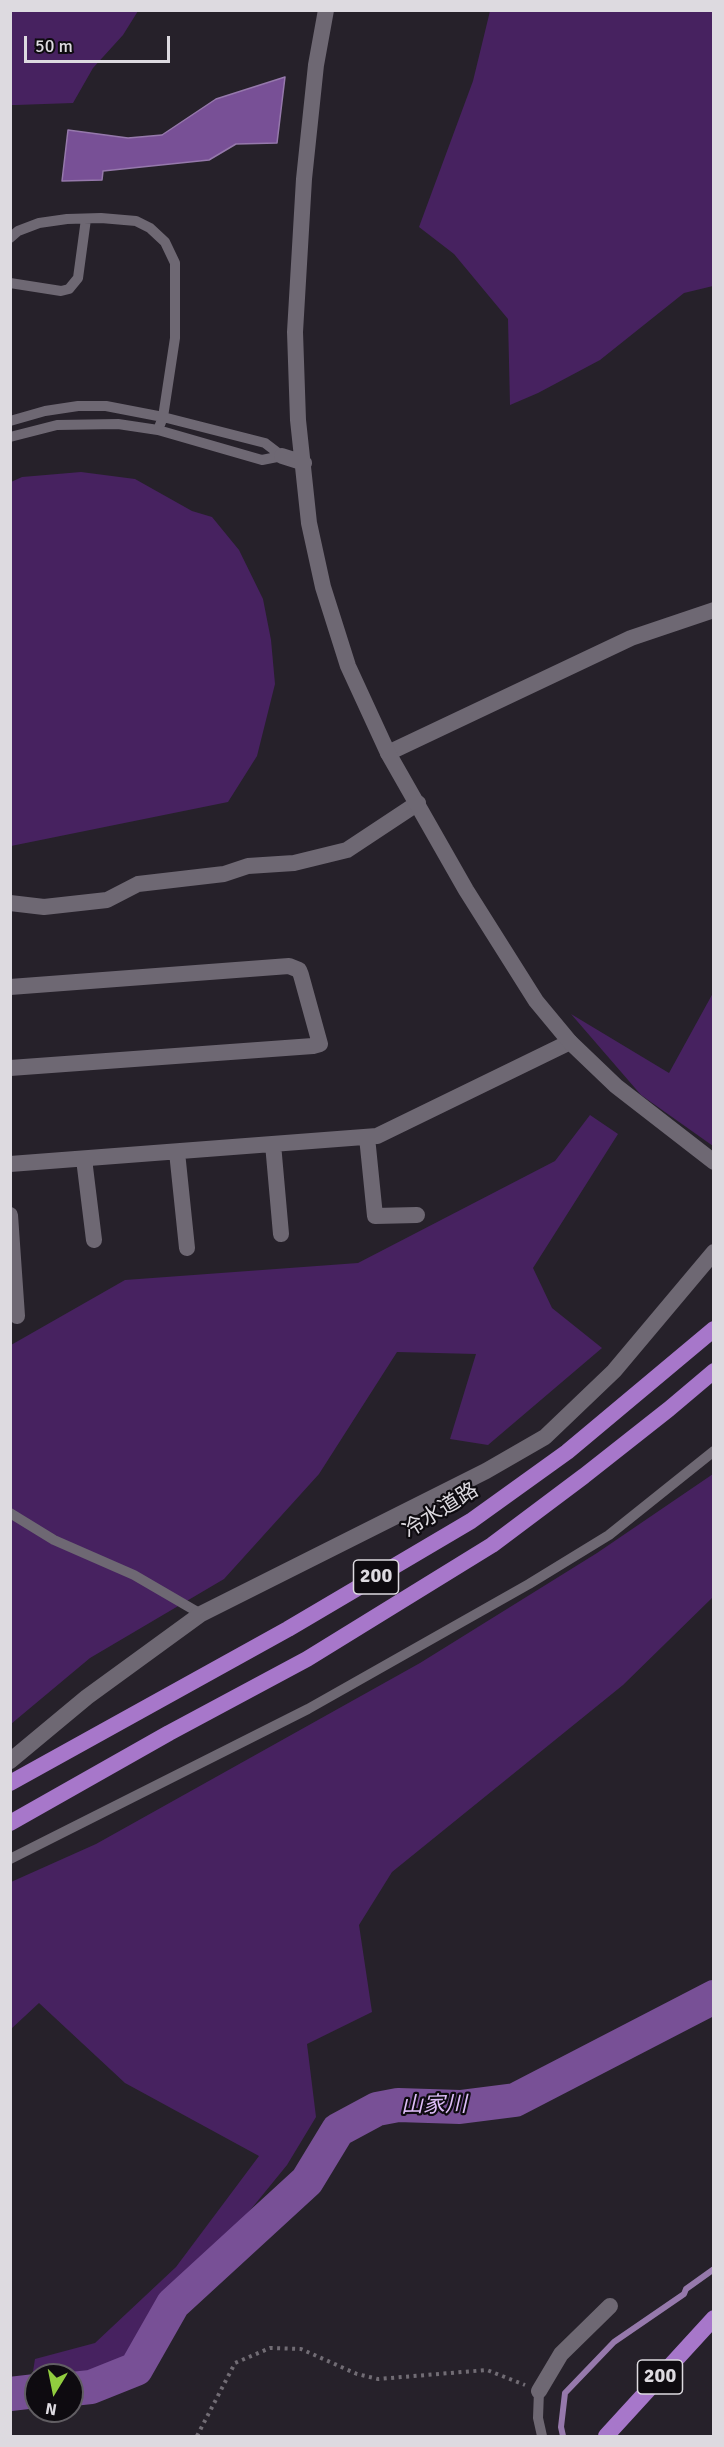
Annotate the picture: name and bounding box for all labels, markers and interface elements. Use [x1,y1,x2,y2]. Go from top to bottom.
scale bar [27,24,172,62]
text: 50 m [35,35,73,57]
street label: 冷水道路 [399,1478,483,1544]
road number: 200 [354,1560,398,1594]
water label: 山家川 [401,2092,467,2120]
road number: 200 [638,2360,682,2394]
north arrow [24,2363,84,2423]
text: N [44,2398,58,2420]

